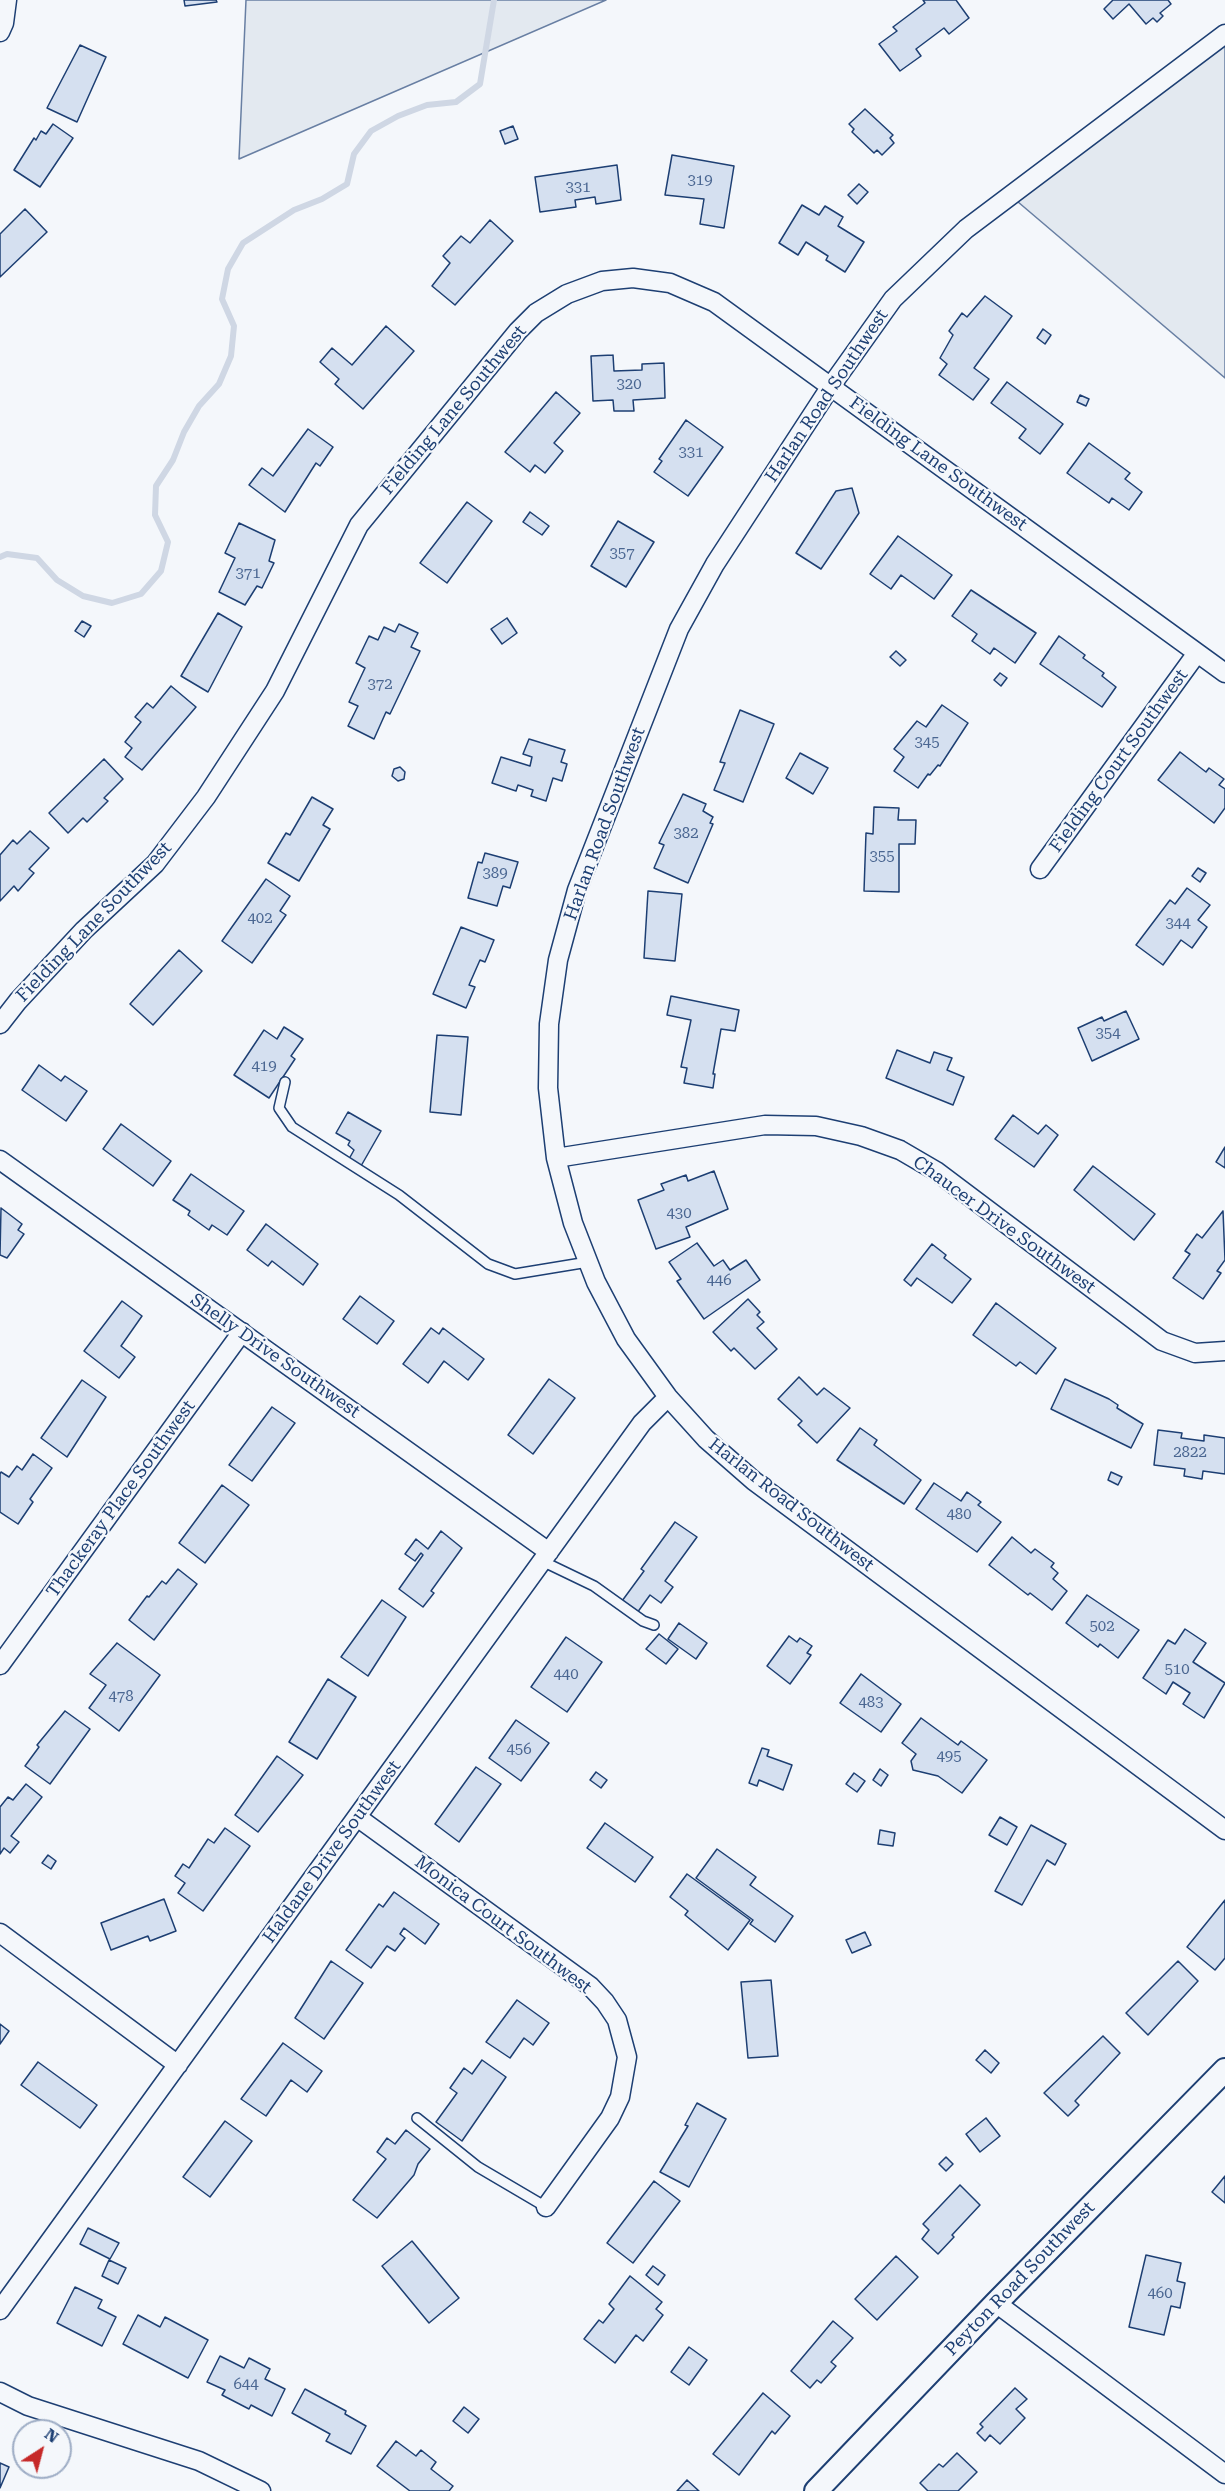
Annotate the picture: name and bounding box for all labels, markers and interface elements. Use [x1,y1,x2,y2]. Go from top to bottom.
house number: 319 [687,172,713,190]
house number: 331 [565,179,591,197]
street label: Harlan Road Southwest [761,305,893,487]
street label: Fielding Lane Southwest [377,321,531,499]
house number: 320 [616,376,642,394]
street label: Fielding Lane Southwest [845,392,1031,536]
house number: 331 [678,444,704,462]
house number: 357 [609,545,635,563]
house number: 371 [235,565,261,583]
street label: Fielding Court Southwest [1045,665,1193,857]
house number: 372 [367,676,393,694]
street label: Harlan Road Southwest [560,725,650,923]
house number: 345 [914,734,940,752]
house number: 382 [673,825,699,843]
street label: Fielding Lane Southwest [12,837,176,1007]
house number: 355 [869,848,895,866]
house number: 389 [482,865,508,883]
house number: 402 [247,910,273,928]
house number: 344 [1165,915,1191,933]
house number: 354 [1095,1025,1121,1043]
house number: 419 [251,1058,277,1076]
street label: Chaucer Drive Southwest [908,1151,1100,1299]
house number: 430 [666,1205,692,1223]
house number: 446 [706,1272,732,1290]
street label: Shelly Drive Southwest [186,1289,364,1423]
street label: Thackeray Place Southwest [42,1396,200,1602]
street label: Harlan Road Southwest [704,1434,878,1576]
house number: 2822 [1173,1444,1207,1462]
house number: 480 [946,1506,972,1524]
house number: 502 [1089,1618,1115,1636]
house number: 510 [1164,1661,1190,1679]
house number: 440 [553,1666,579,1684]
house number: 478 [108,1688,134,1706]
house number: 483 [858,1694,884,1712]
house number: 456 [506,1741,532,1759]
house number: 495 [936,1748,962,1766]
street label: Haldane Drive Southwest [258,1756,406,1948]
street label: Monica Court Southwest [410,1852,596,1998]
street label: Peyton Road Southwest [941,2197,1099,2361]
house number: 460 [1147,2285,1173,2303]
house number: 644 [233,2376,259,2394]
north arrow [12,2419,72,2479]
text: N [41,2424,62,2447]

